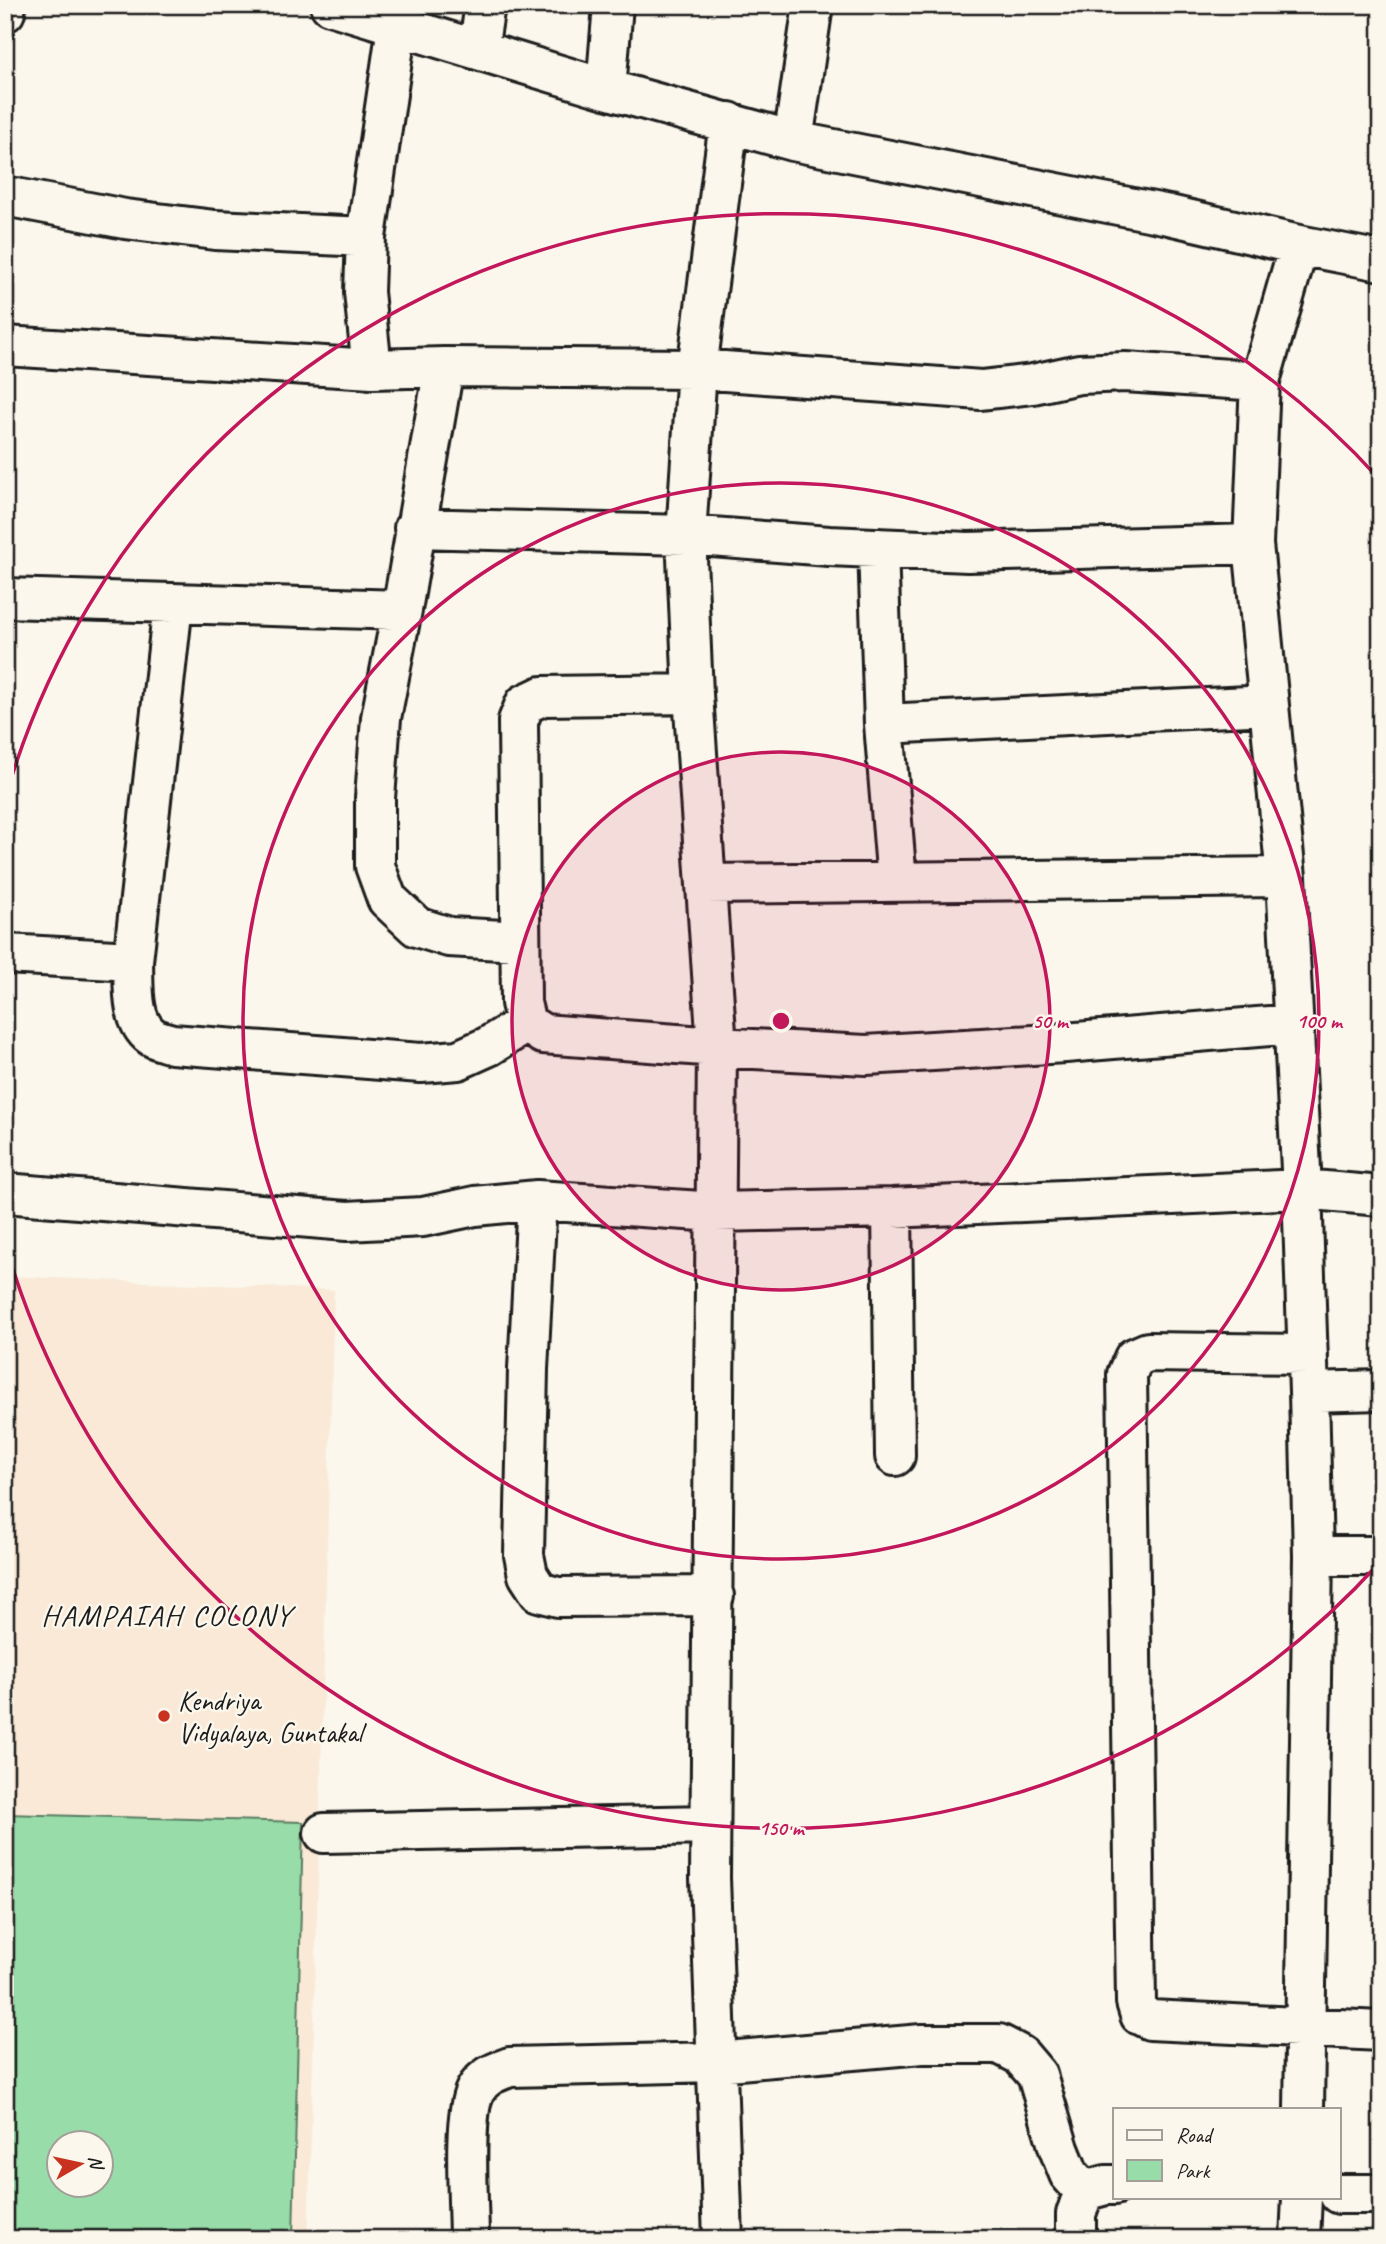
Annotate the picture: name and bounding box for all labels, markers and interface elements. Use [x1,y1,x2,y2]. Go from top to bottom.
text: 50 m [1032,1008,1070,1034]
text: 100 m [1296,1008,1344,1034]
centre of rings [769,1009,793,1033]
district label: HAMPAIAH COLONY [41,1596,297,1634]
place label: Kendriya Vidyalaya, Guntakal [178,1683,368,1750]
marker: Kendriya Vidyalaya, Guntakal [156,1708,172,1724]
text: 150 m [758,1815,806,1841]
legend [1113,2108,1340,2198]
text: Road [1176,2122,1215,2148]
north arrow [46,2128,116,2198]
text: N [83,2154,109,2172]
text: Park [1176,2158,1211,2184]

